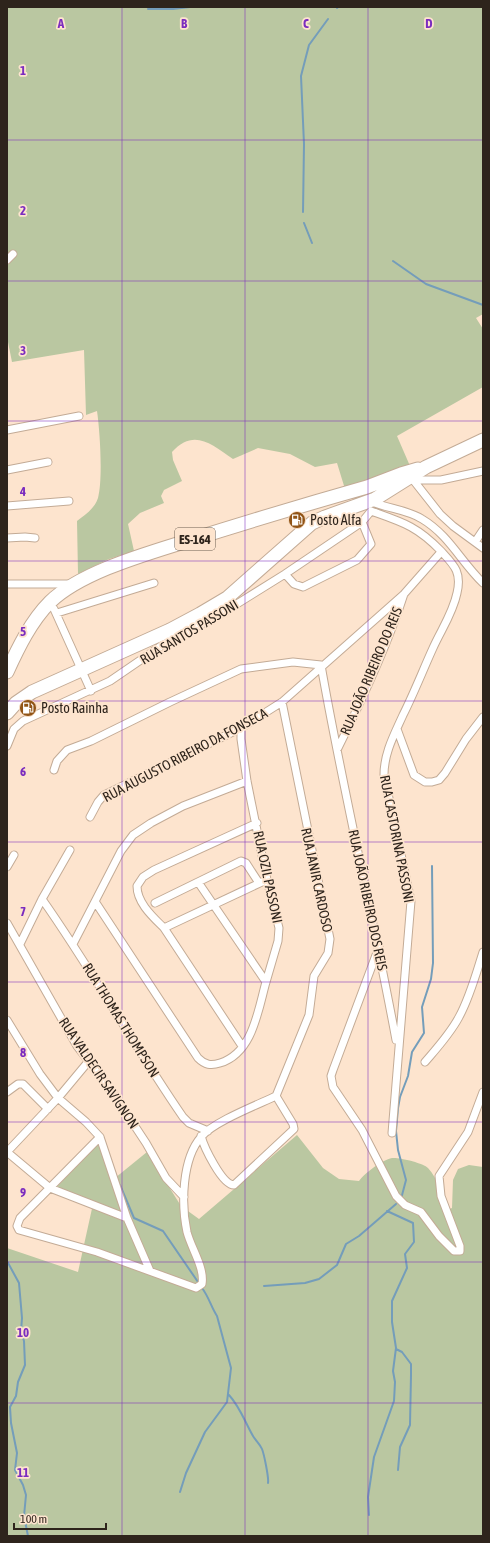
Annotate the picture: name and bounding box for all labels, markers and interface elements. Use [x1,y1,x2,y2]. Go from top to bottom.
text: A [57,16,65,31]
text: B [181,16,188,31]
text: C [303,16,309,31]
text: D [425,16,433,31]
text: 1 [20,63,26,78]
text: 2 [20,203,26,218]
text: 3 [20,343,26,358]
text: 4 [19,484,26,499]
fuel station icon: Posto Alfa [287,510,307,530]
place label: Posto Alfa [310,512,362,528]
road number: ES-164 [175,528,215,550]
street label: RUA SANTOS PASSONI [137,596,241,668]
street label: RUA JOÃO RIBEIRO DO REIS [337,604,405,738]
text: 5 [20,624,26,639]
fuel station icon: Posto Rainha [18,698,38,718]
place label: Posto Rainha [41,700,108,716]
street label: RUA AUGUSTO RIBEIRO DA FONSECA [100,705,270,805]
text: 6 [20,764,26,779]
street label: RUA CASTORINA PASSONI [377,774,417,904]
street label: RUA JANIR CARDOSO [298,826,336,934]
street label: RUA JOÃO RIBEIRO DOS REIS [345,828,391,972]
street label: RUA OZIL PASSONI [250,829,286,925]
text: 7 [20,904,26,919]
street label: RUA THOMAS THOMPSON [79,960,163,1080]
street label: RUA VALDECIR SAVIGNON [56,1014,142,1132]
text: 8 [20,1045,26,1060]
text: 9 [20,1185,26,1200]
text: 10 [17,1325,29,1340]
text: 11 [17,1465,29,1480]
scale bar [14,1505,106,1531]
text: 100 m [20,1512,47,1526]

